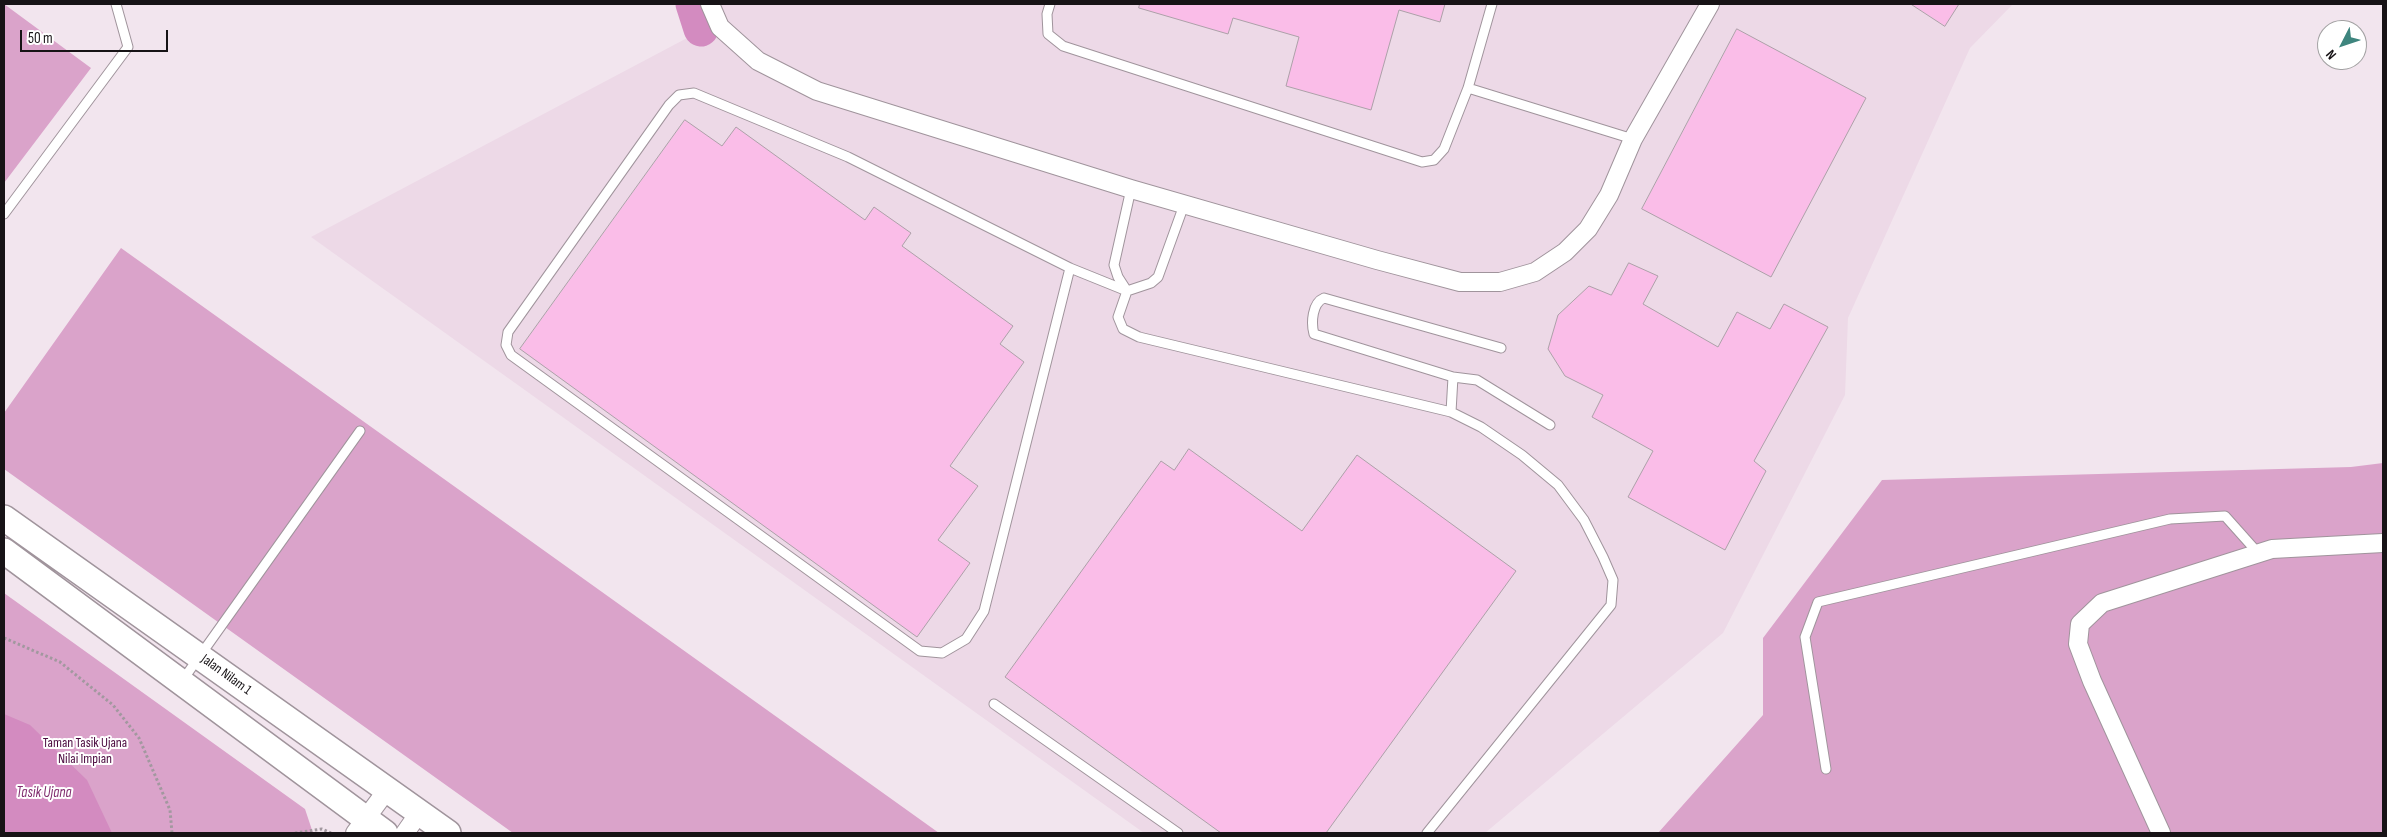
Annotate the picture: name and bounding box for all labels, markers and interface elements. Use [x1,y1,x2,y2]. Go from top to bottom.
scale bar [22,20,170,52]
north arrow [2317,20,2367,70]
text: 50 m [28,29,53,48]
text: N [2322,46,2340,63]
street label: Jalan Nilam 1 [197,651,255,699]
park label: Taman Tasik Ujana Nilai Impian [43,735,127,768]
water label: Tasik Ujana [16,784,72,802]

